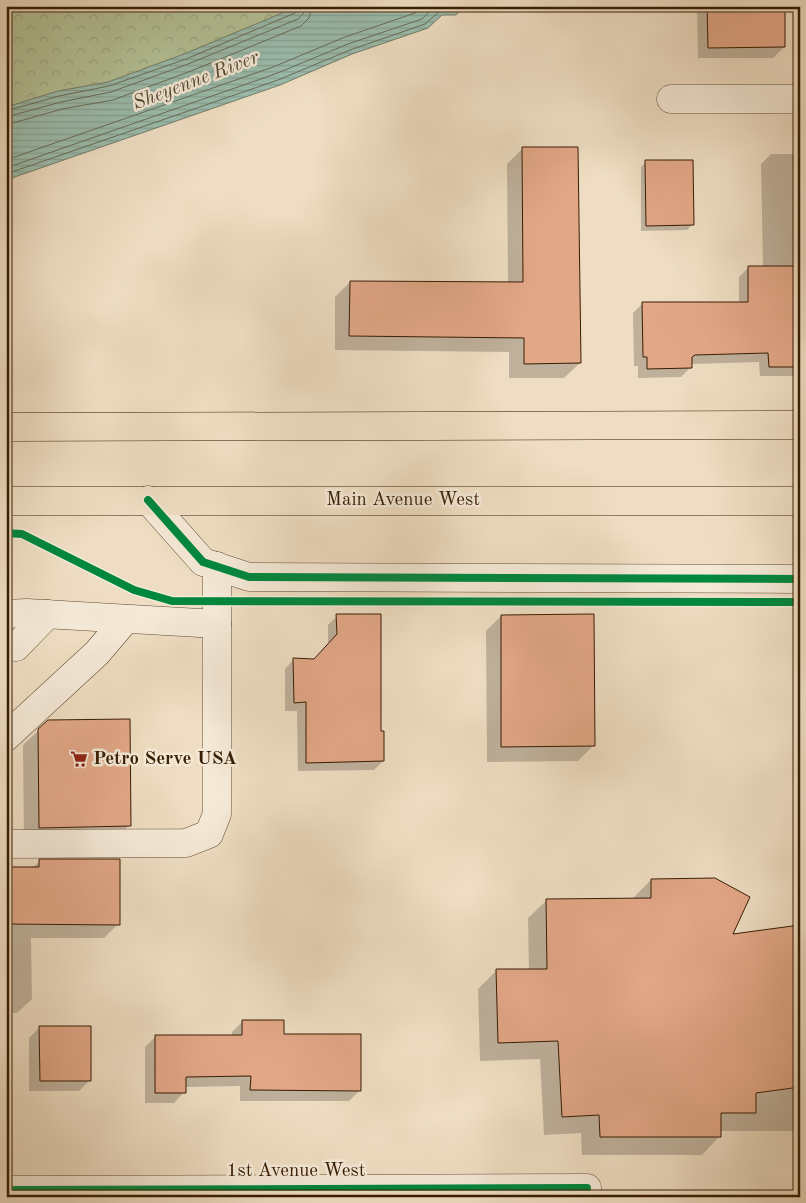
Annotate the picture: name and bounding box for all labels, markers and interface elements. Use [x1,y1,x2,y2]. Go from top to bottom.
water label: Sheyenne River [130,48,262,114]
street label: Main Avenue West [326,491,480,510]
supermarket icon: Petro Serve USA [69,749,89,769]
place label: Petro Serve USA [93,750,237,769]
street label: 1st Avenue West [226,1162,366,1181]

